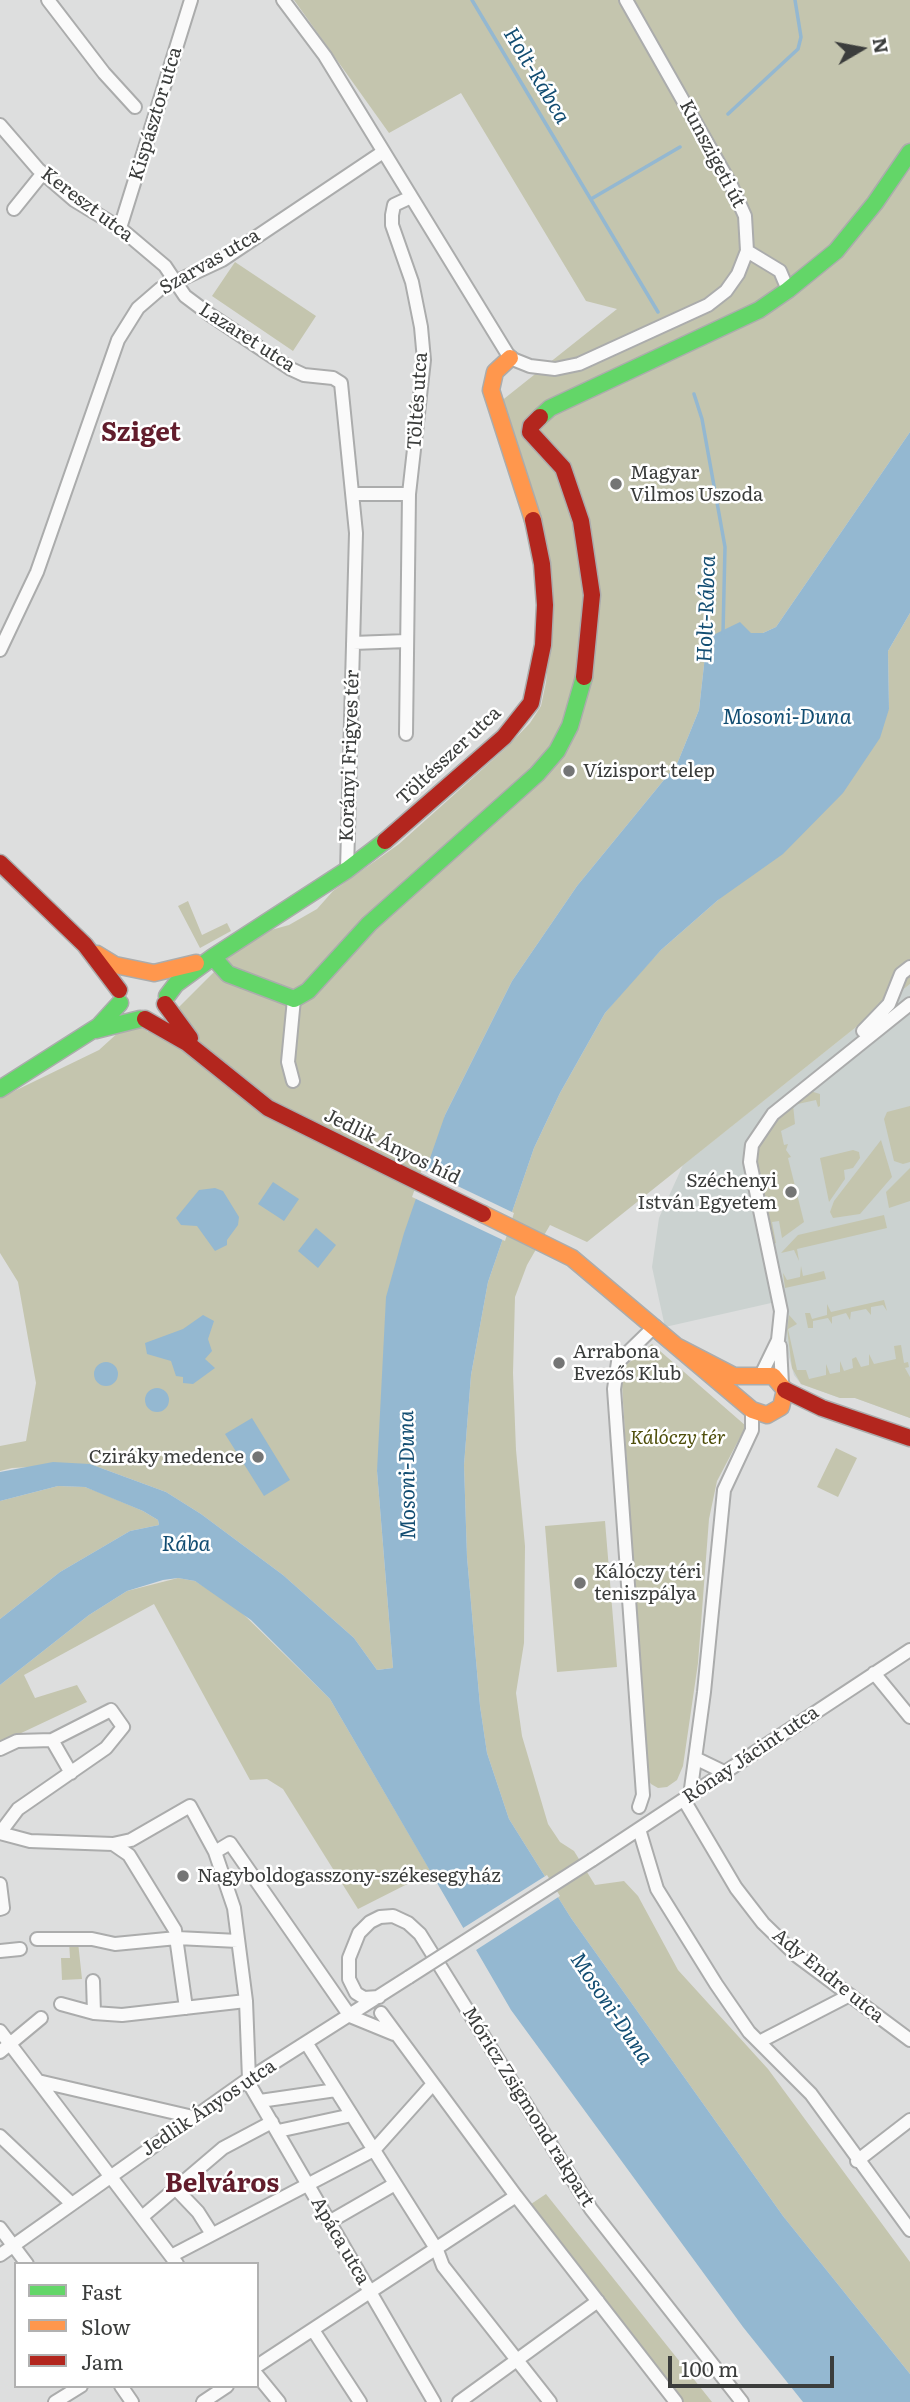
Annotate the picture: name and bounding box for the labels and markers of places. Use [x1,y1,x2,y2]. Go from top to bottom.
place label: Magyar Vilmos Uszoda [630,462,763,506]
marker: Magyar Vilmos Uszoda [608,476,624,492]
place label: Vízisport telep [583,760,715,782]
marker: Vízisport telep [561,763,577,779]
place label: Széchenyi István Egyetem [637,1170,777,1214]
marker: Széchenyi István Egyetem [783,1184,799,1200]
place label: Arrabona Evezős Klub [573,1341,681,1385]
marker: Arrabona Evezős Klub [551,1355,567,1371]
place label: Cziráky medence [89,1446,244,1468]
marker: Cziráky medence [250,1449,266,1465]
place label: Kálóczy téri teniszpálya [594,1561,702,1605]
marker: Kálóczy téri teniszpálya [572,1575,588,1591]
place label: Nagyboldogasszony-székesegyház [197,1865,501,1887]
marker: Nagyboldogasszony-székesegyház [175,1868,191,1884]

